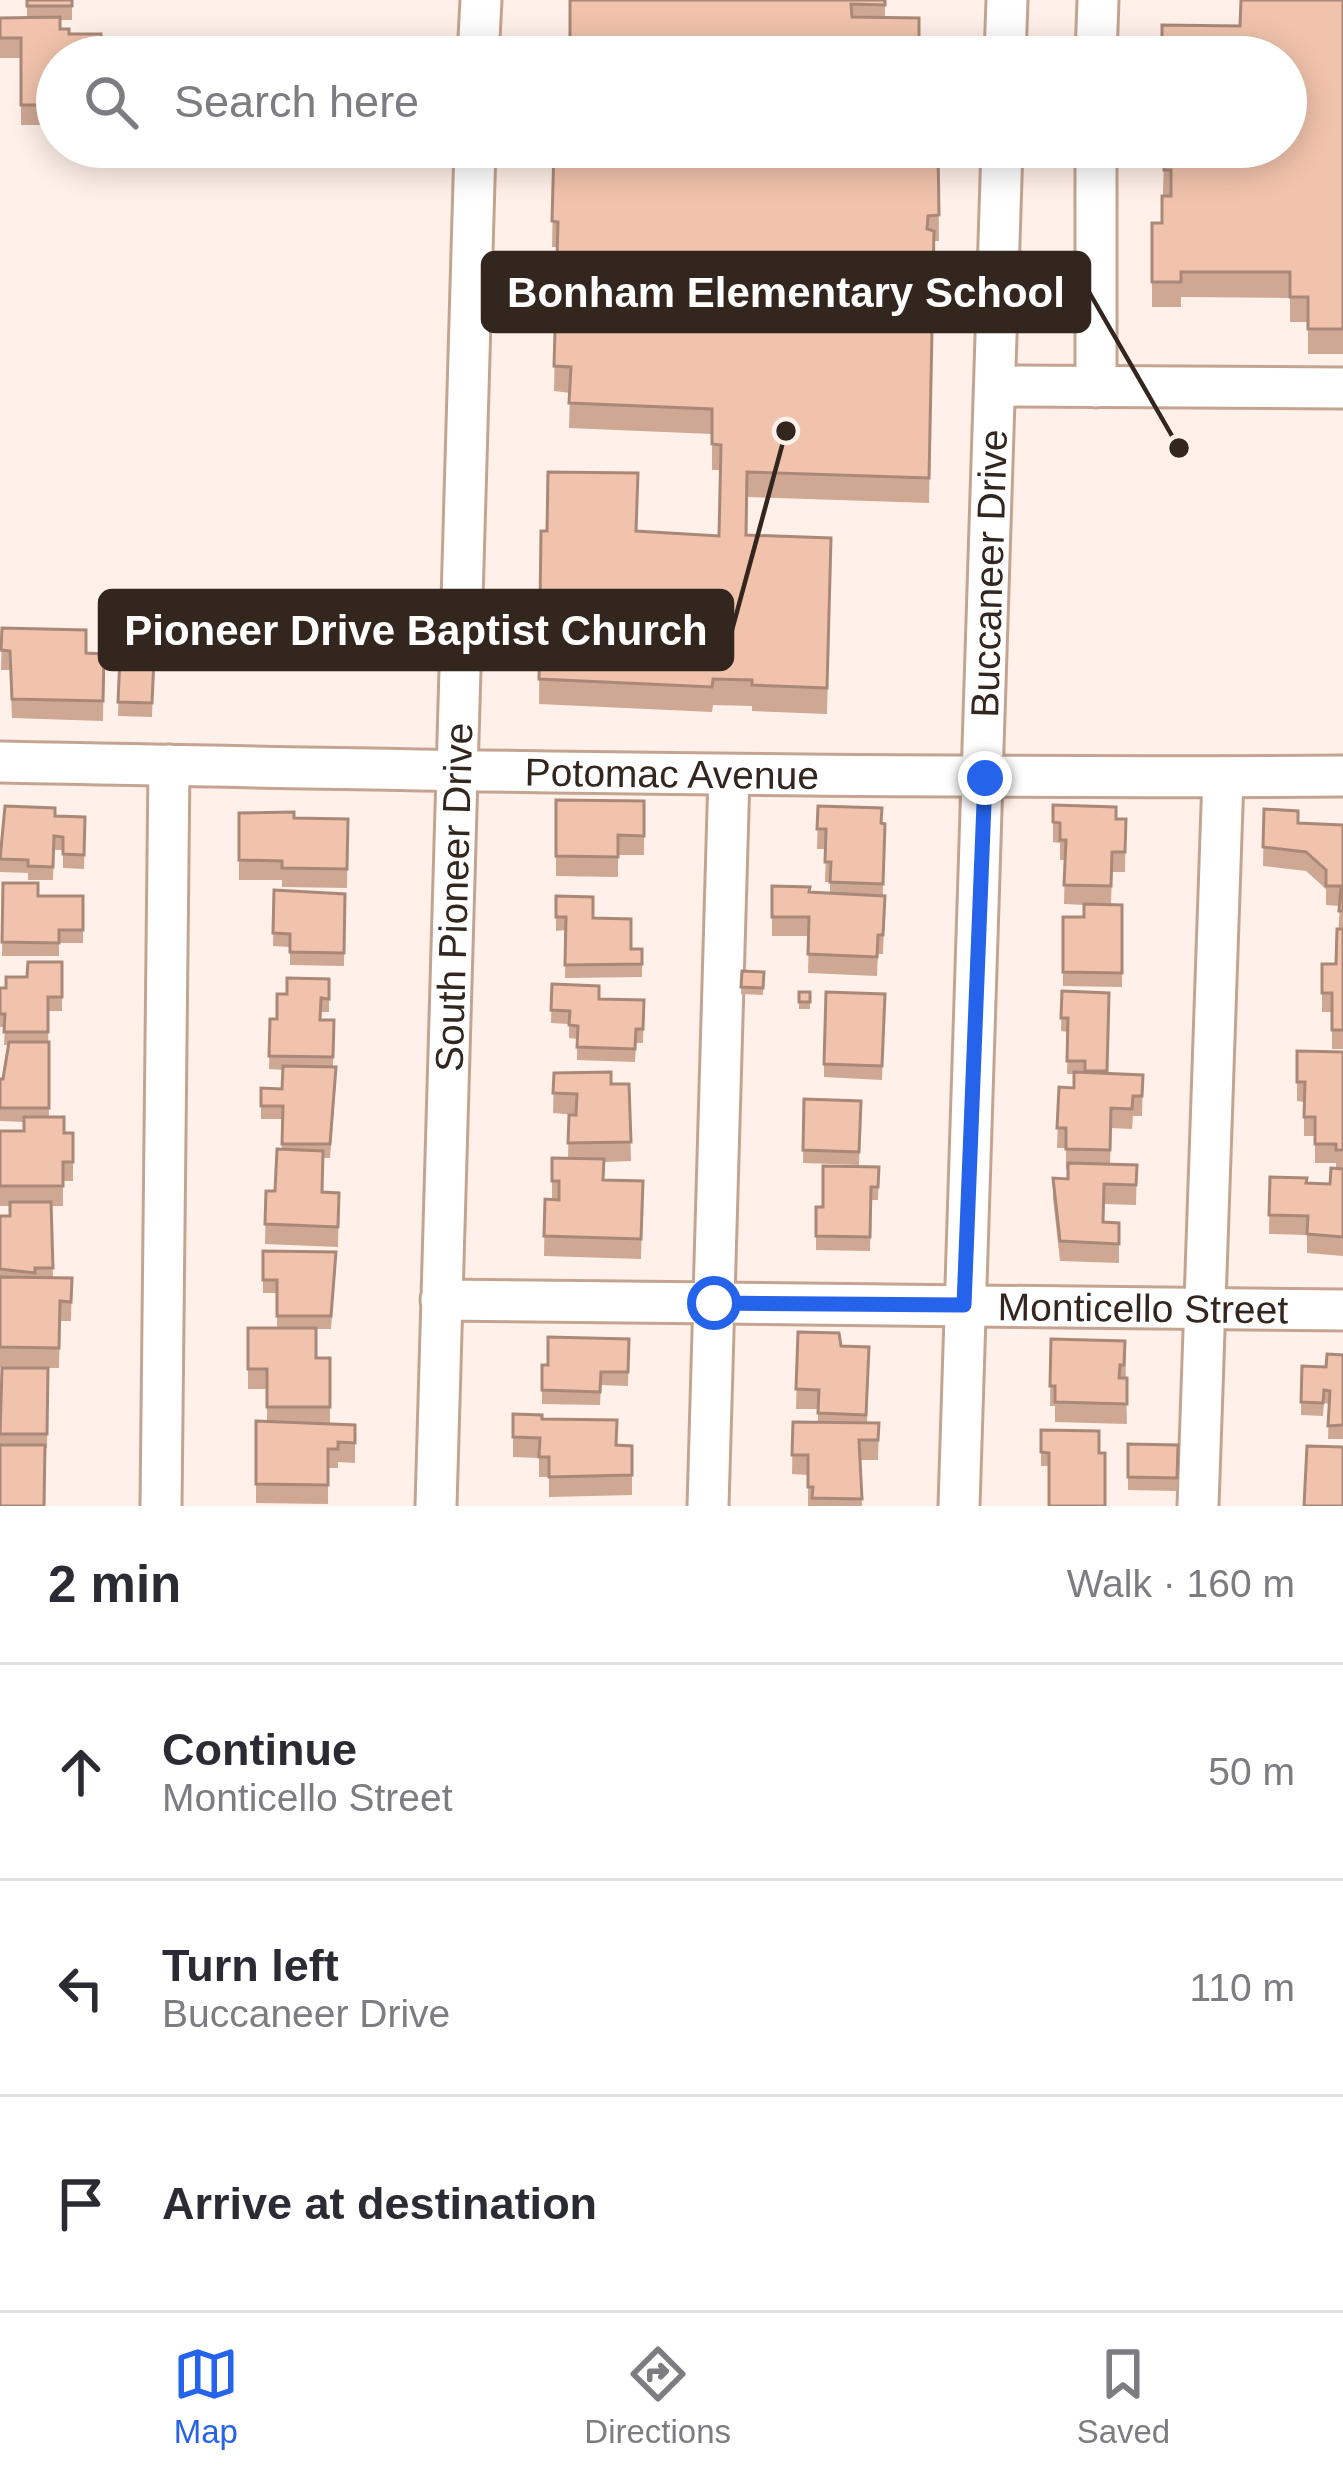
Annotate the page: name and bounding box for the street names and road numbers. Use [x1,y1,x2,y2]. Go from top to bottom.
street label: Buccaneer Drive [962,429,1015,718]
street label: South Pioneer Drive [427,722,480,1072]
street label: Potomac Avenue [524,750,819,797]
street label: Monticello Street [997,1285,1289,1331]

